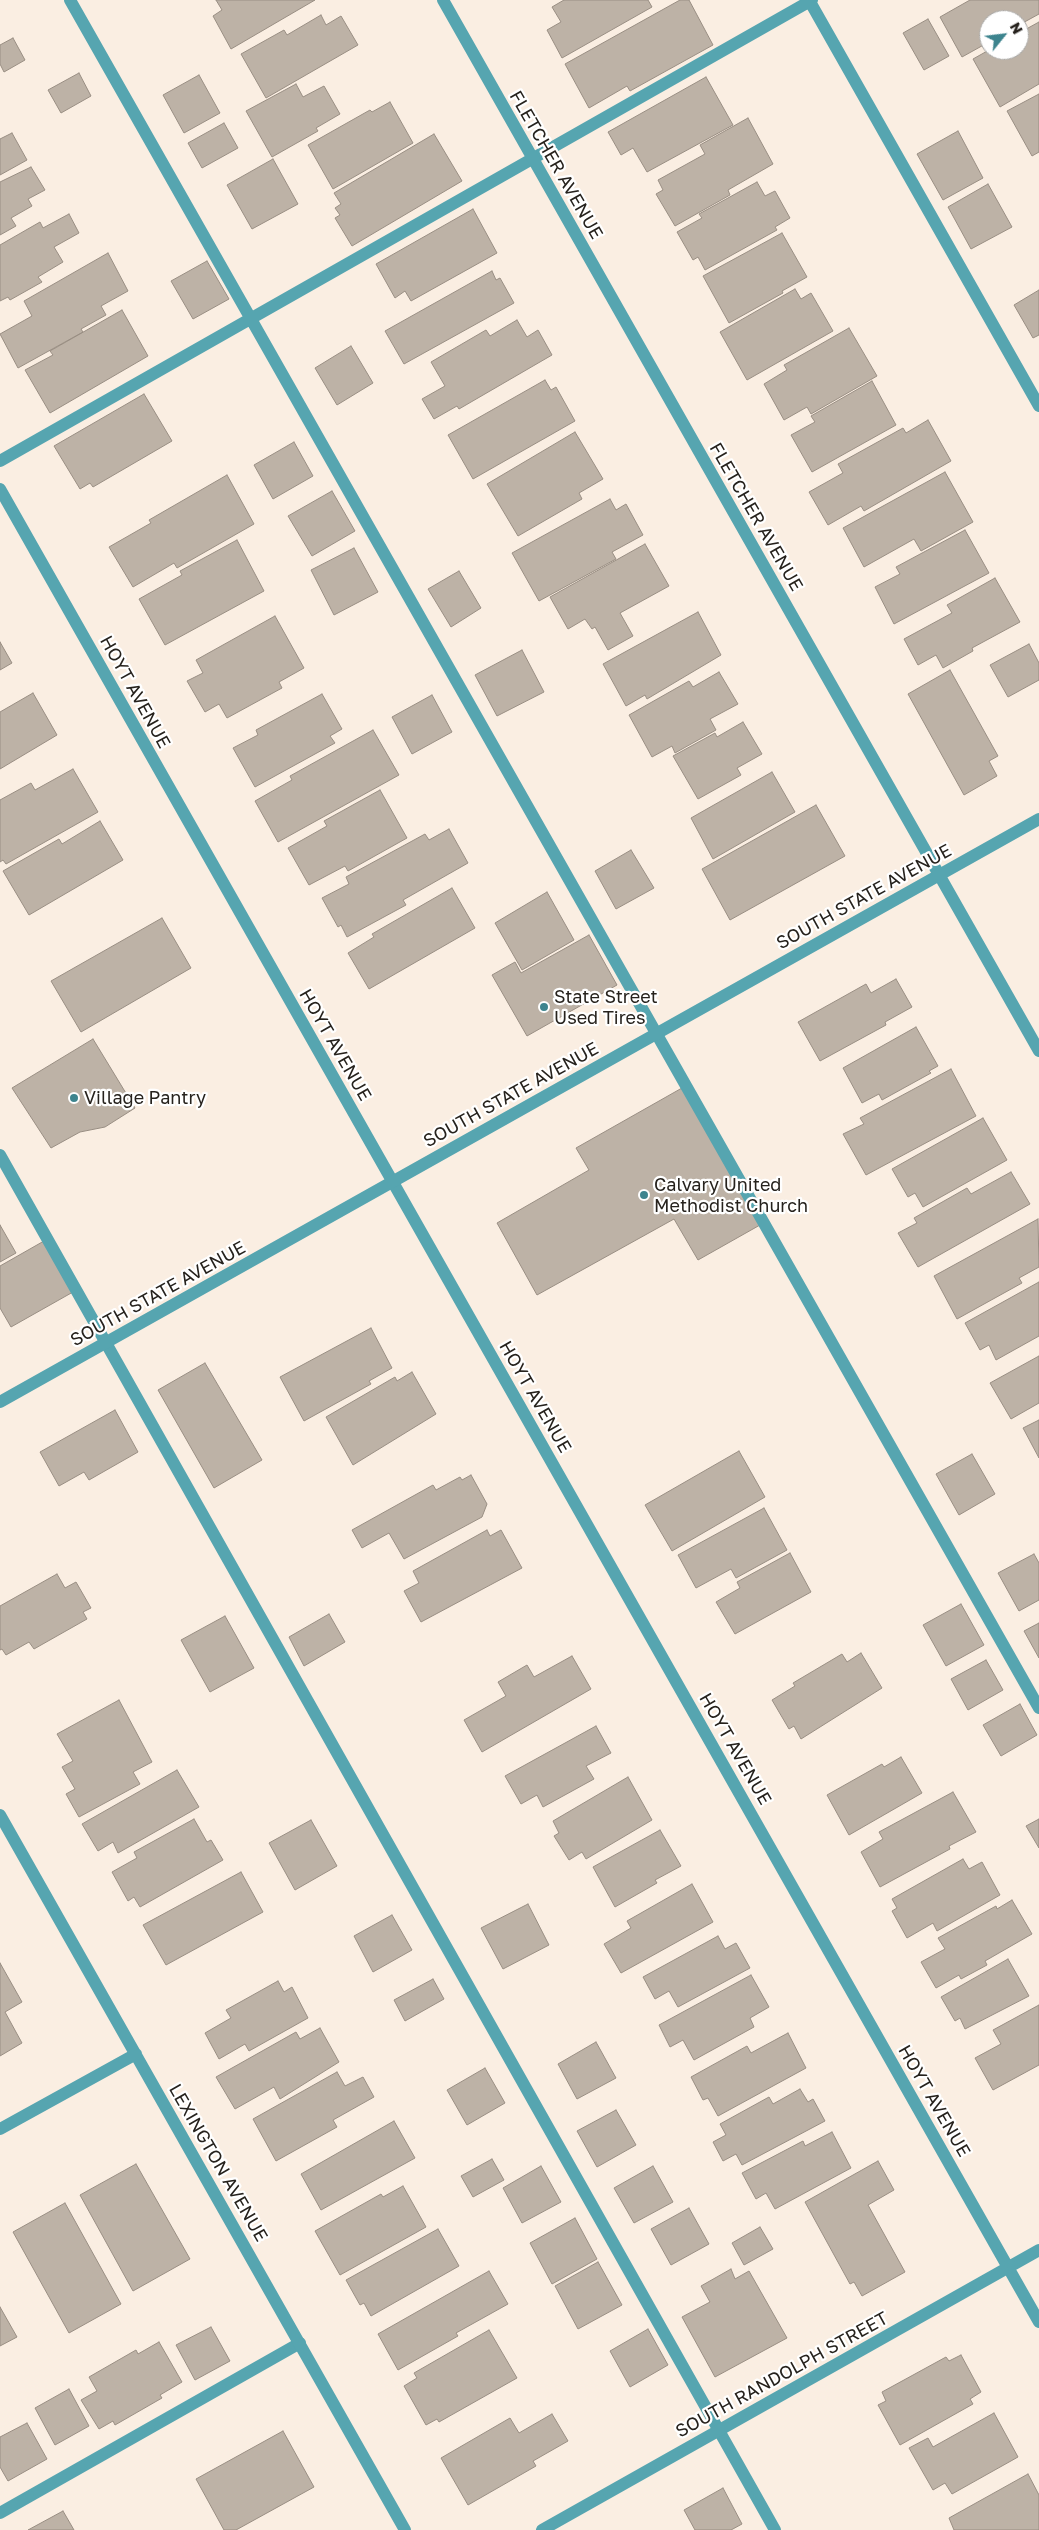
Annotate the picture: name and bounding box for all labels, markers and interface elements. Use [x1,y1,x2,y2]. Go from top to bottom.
north arrow [979,10,1029,60]
text: N [1007,19,1027,37]
street label: FLETCHER AVENUE [505,87,607,243]
street label: FLETCHER AVENUE [705,439,807,595]
street label: HOYT AVENUE [95,632,175,752]
street label: SOUTH STATE AVENUE [773,840,955,954]
street label: HOYT AVENUE [294,985,376,1105]
place label: State Street Used Tires [554,986,658,1028]
marker: State Street Used Tires [538,1001,550,1013]
street label: SOUTH STATE AVENUE [420,1038,602,1152]
place label: Village Pantry [84,1087,206,1109]
marker: Village Pantry [68,1092,80,1104]
place label: Calvary United Methodist Church [654,1174,808,1216]
marker: Calvary United Methodist Church [638,1189,650,1201]
street label: SOUTH STATE AVENUE [67,1237,249,1351]
street label: HOYT AVENUE [494,1337,576,1457]
street label: HOYT AVENUE [694,1689,776,1809]
street label: HOYT AVENUE [893,2041,975,2161]
street label: LEXINGTON AVENUE [164,2080,272,2246]
street label: SOUTH RANDOLPH STREET [672,2308,892,2442]

